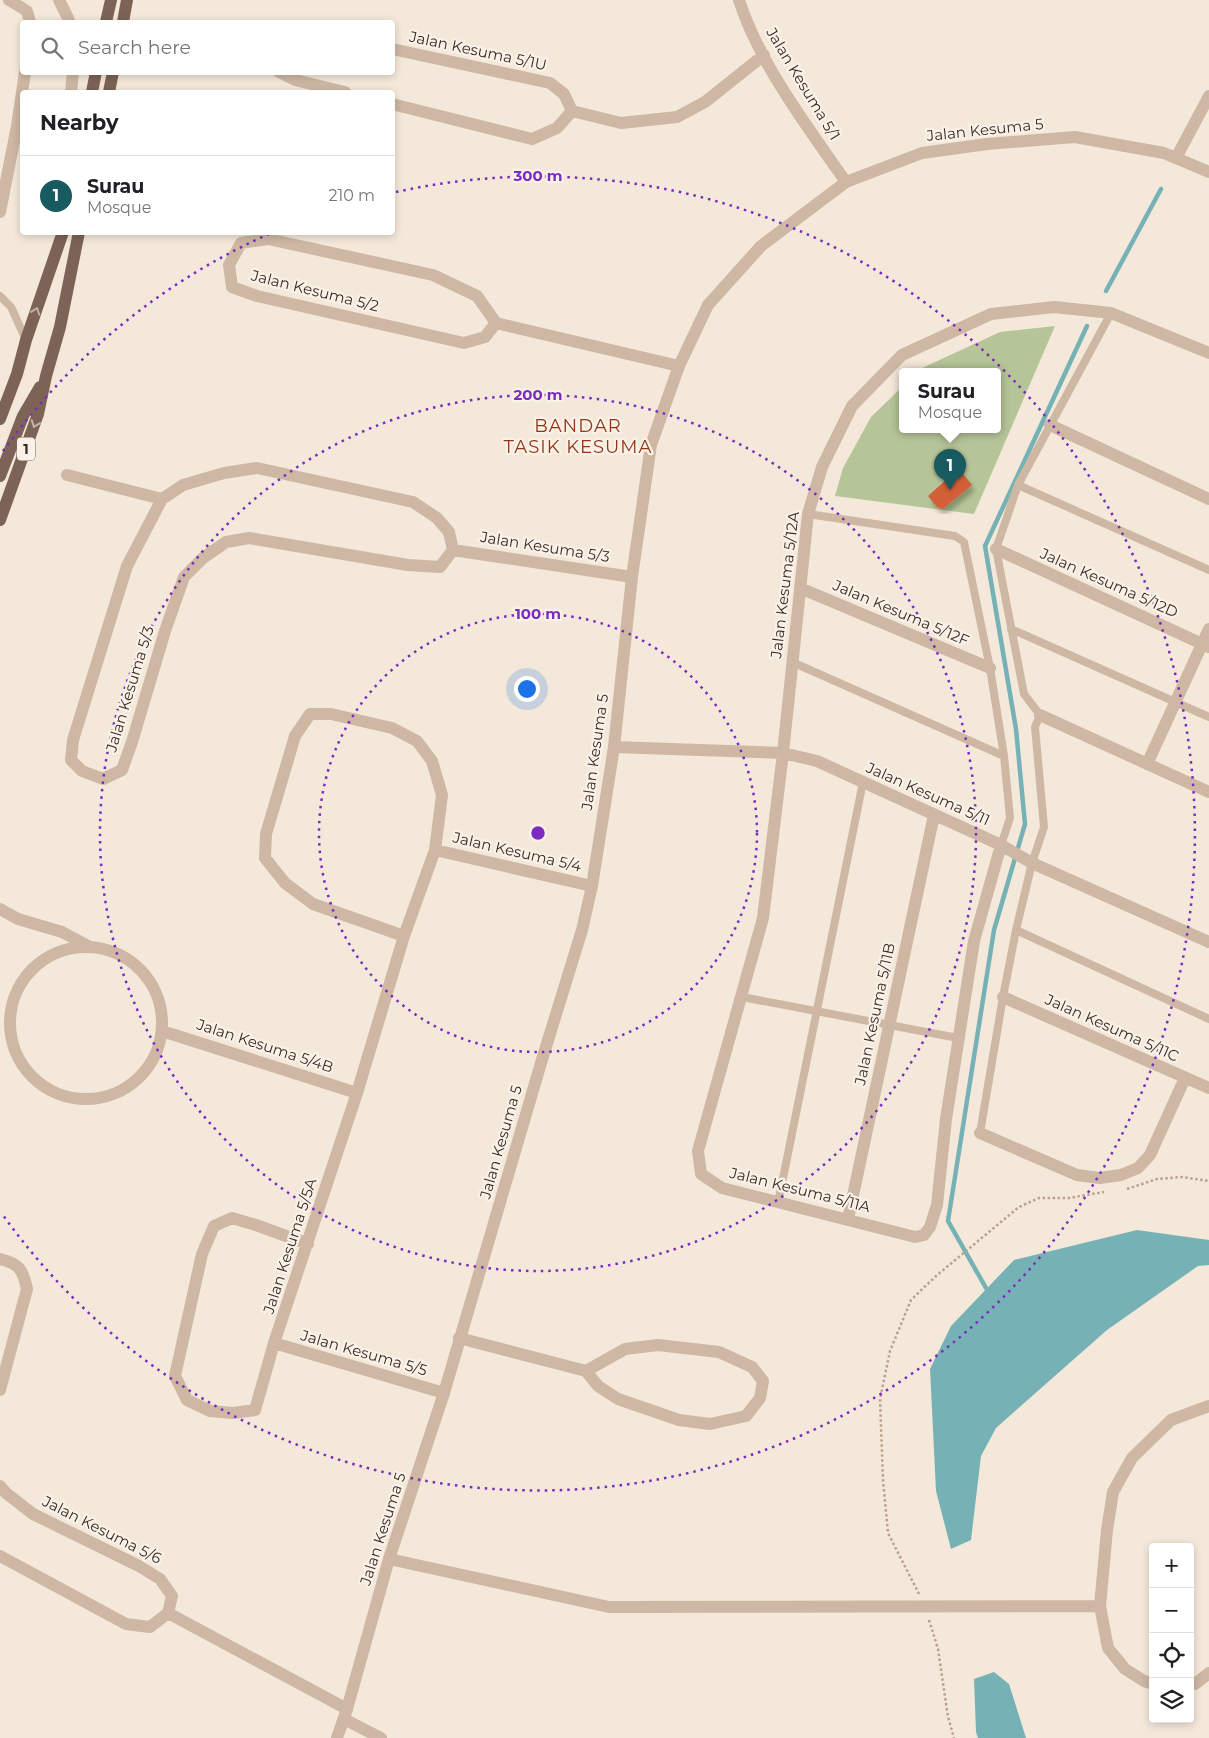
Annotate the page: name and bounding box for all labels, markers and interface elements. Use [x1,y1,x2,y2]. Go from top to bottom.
search box [20,20,395,75]
street label: Jalan Kesuma 5/1 [762,23,845,144]
street label: Jalan Kesuma 5/1U [407,26,549,74]
icon: search [38,34,66,62]
text: Search here [78,36,191,59]
text: Nearby [40,110,119,135]
street label: Jalan Kesuma 5 [925,114,1044,145]
text: 300 m [512,166,563,185]
text: Surau [87,175,144,198]
text: 1 [53,186,59,205]
text: 210 m [328,186,375,205]
text: Mosque [87,198,151,217]
street label: Jalan Kesuma 5/2 [248,265,381,316]
one-way arrow [31,307,41,316]
popup [899,368,1001,433]
text: Surau [918,380,975,403]
text: 200 m [513,385,563,404]
text: Mosque [918,403,982,422]
district label: BANDAR TASIK KESUMA [504,415,652,458]
one-way arrow [31,419,41,427]
road number: 1 [17,438,35,460]
pin: 1 [934,449,966,490]
street label: Jalan Kesuma 5/12A [766,510,803,660]
street label: Jalan Kesuma 5/3 [478,527,611,566]
street label: Jalan Kesuma 5/12D [1036,543,1181,622]
street label: Jalan Kesuma 5/12F [829,575,972,650]
text: 100 m [515,604,561,623]
street label: Jalan Kesuma 5/3 [101,624,158,755]
your location [514,676,540,702]
street label: Jalan Kesuma 5 [577,693,612,812]
street label: Jalan Kesuma 5/11 [862,757,993,829]
centre of rings [529,824,547,842]
street label: Jalan Kesuma 5/4 [450,827,583,876]
street label: Jalan Kesuma 5/11B [850,941,899,1088]
street label: Jalan Kesuma 5/11C [1042,989,1182,1066]
street label: Jalan Kesuma 5/4B [193,1014,336,1077]
street label: Jalan Kesuma 5 [475,1083,526,1202]
street label: Jalan Kesuma 5/11A [727,1163,873,1216]
street label: Jalan Kesuma 5/5A [258,1175,321,1317]
street label: Jalan Kesuma 5/5 [298,1325,430,1380]
street label: Jalan Kesuma 5 [355,1470,410,1589]
street label: Jalan Kesuma 5/6 [39,1491,165,1568]
map controls [1149,1543,1194,1723]
button: + [1149,1543,1194,1588]
button: − [1149,1588,1194,1633]
button: locate [1149,1633,1194,1678]
button: layers [1149,1678,1194,1723]

